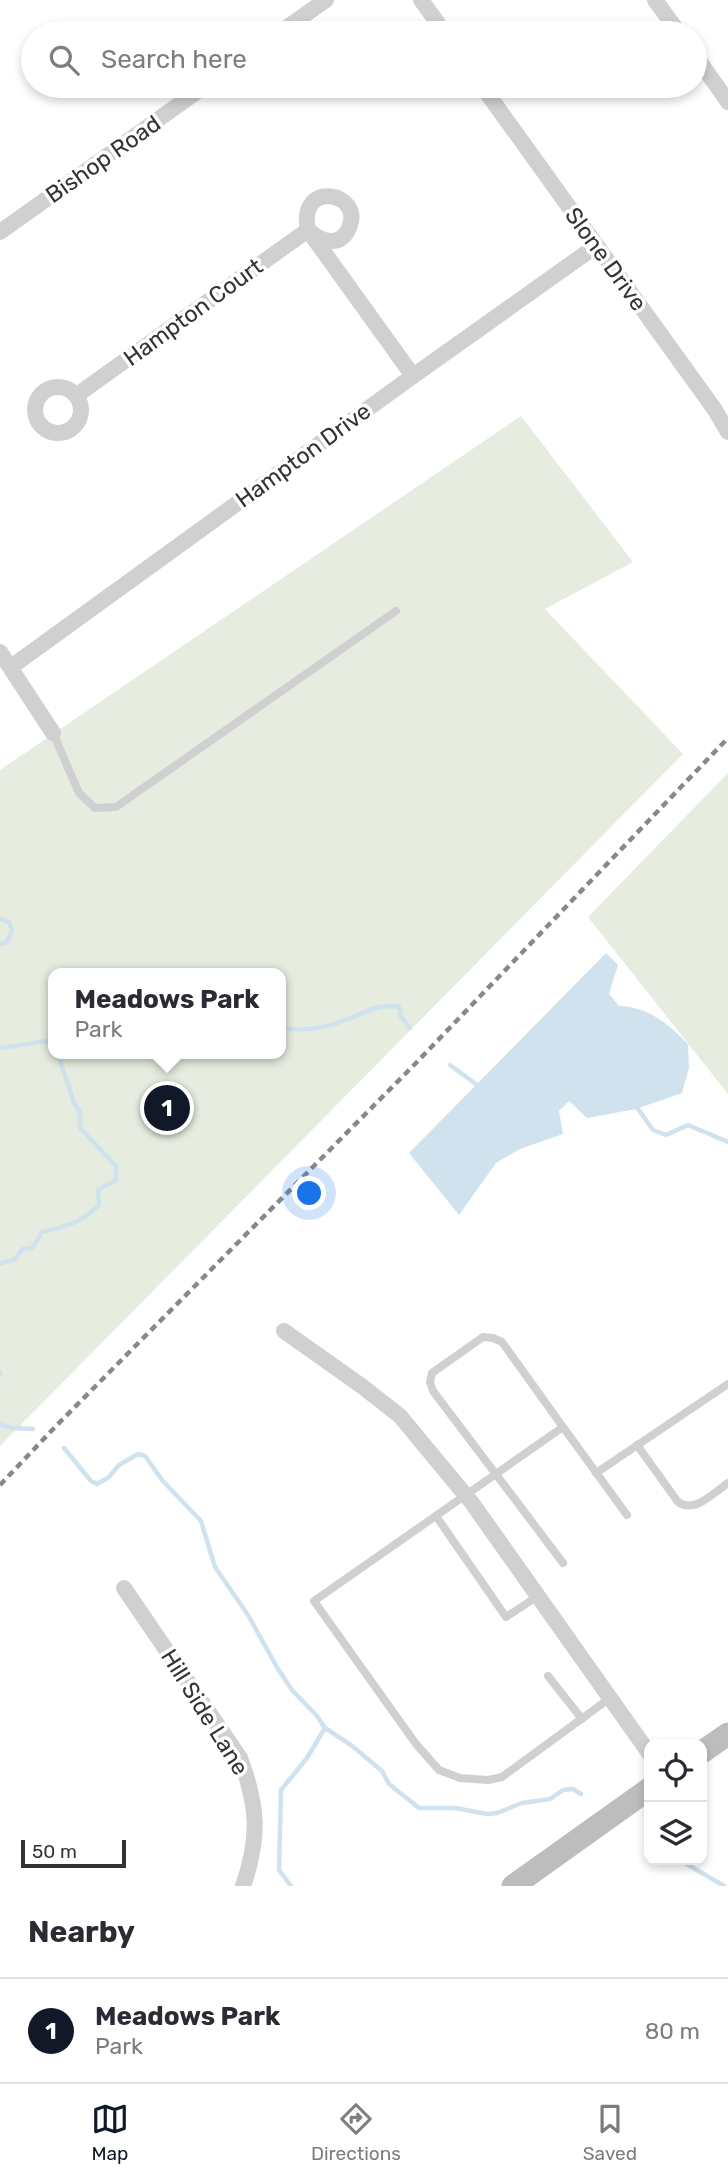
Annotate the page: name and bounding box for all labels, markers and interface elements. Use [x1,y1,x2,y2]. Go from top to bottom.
search box [21,21,707,98]
icon: search [45,41,83,79]
text: Search here [101,44,247,75]
street label: Bishop Road [40,109,166,209]
street label: Slone Drive [559,202,653,316]
street label: Hampton Court [118,252,268,372]
street label: Hampton Drive [230,397,376,513]
popup [48,968,286,1059]
text: Meadows Park [74,984,260,1015]
text: Park [74,1015,122,1043]
pin: 1 [144,1082,190,1134]
your location [292,1176,326,1210]
street label: Hill Side Lane [155,1644,255,1780]
map controls [644,1739,707,1865]
button: locate [644,1739,707,1802]
button: layers [644,1802,707,1865]
scale bar [21,1837,126,1869]
text: 50 m [32,1840,77,1863]
text: Nearby [28,1914,135,1950]
text: Meadows Park [95,2001,280,2032]
text: 1 [45,2017,57,2045]
text: 80 m [645,2017,700,2045]
text: Park [95,2032,143,2060]
tab: Map [91,2100,129,2165]
tab: Directions [311,2100,401,2165]
tab: Saved [583,2100,637,2165]

